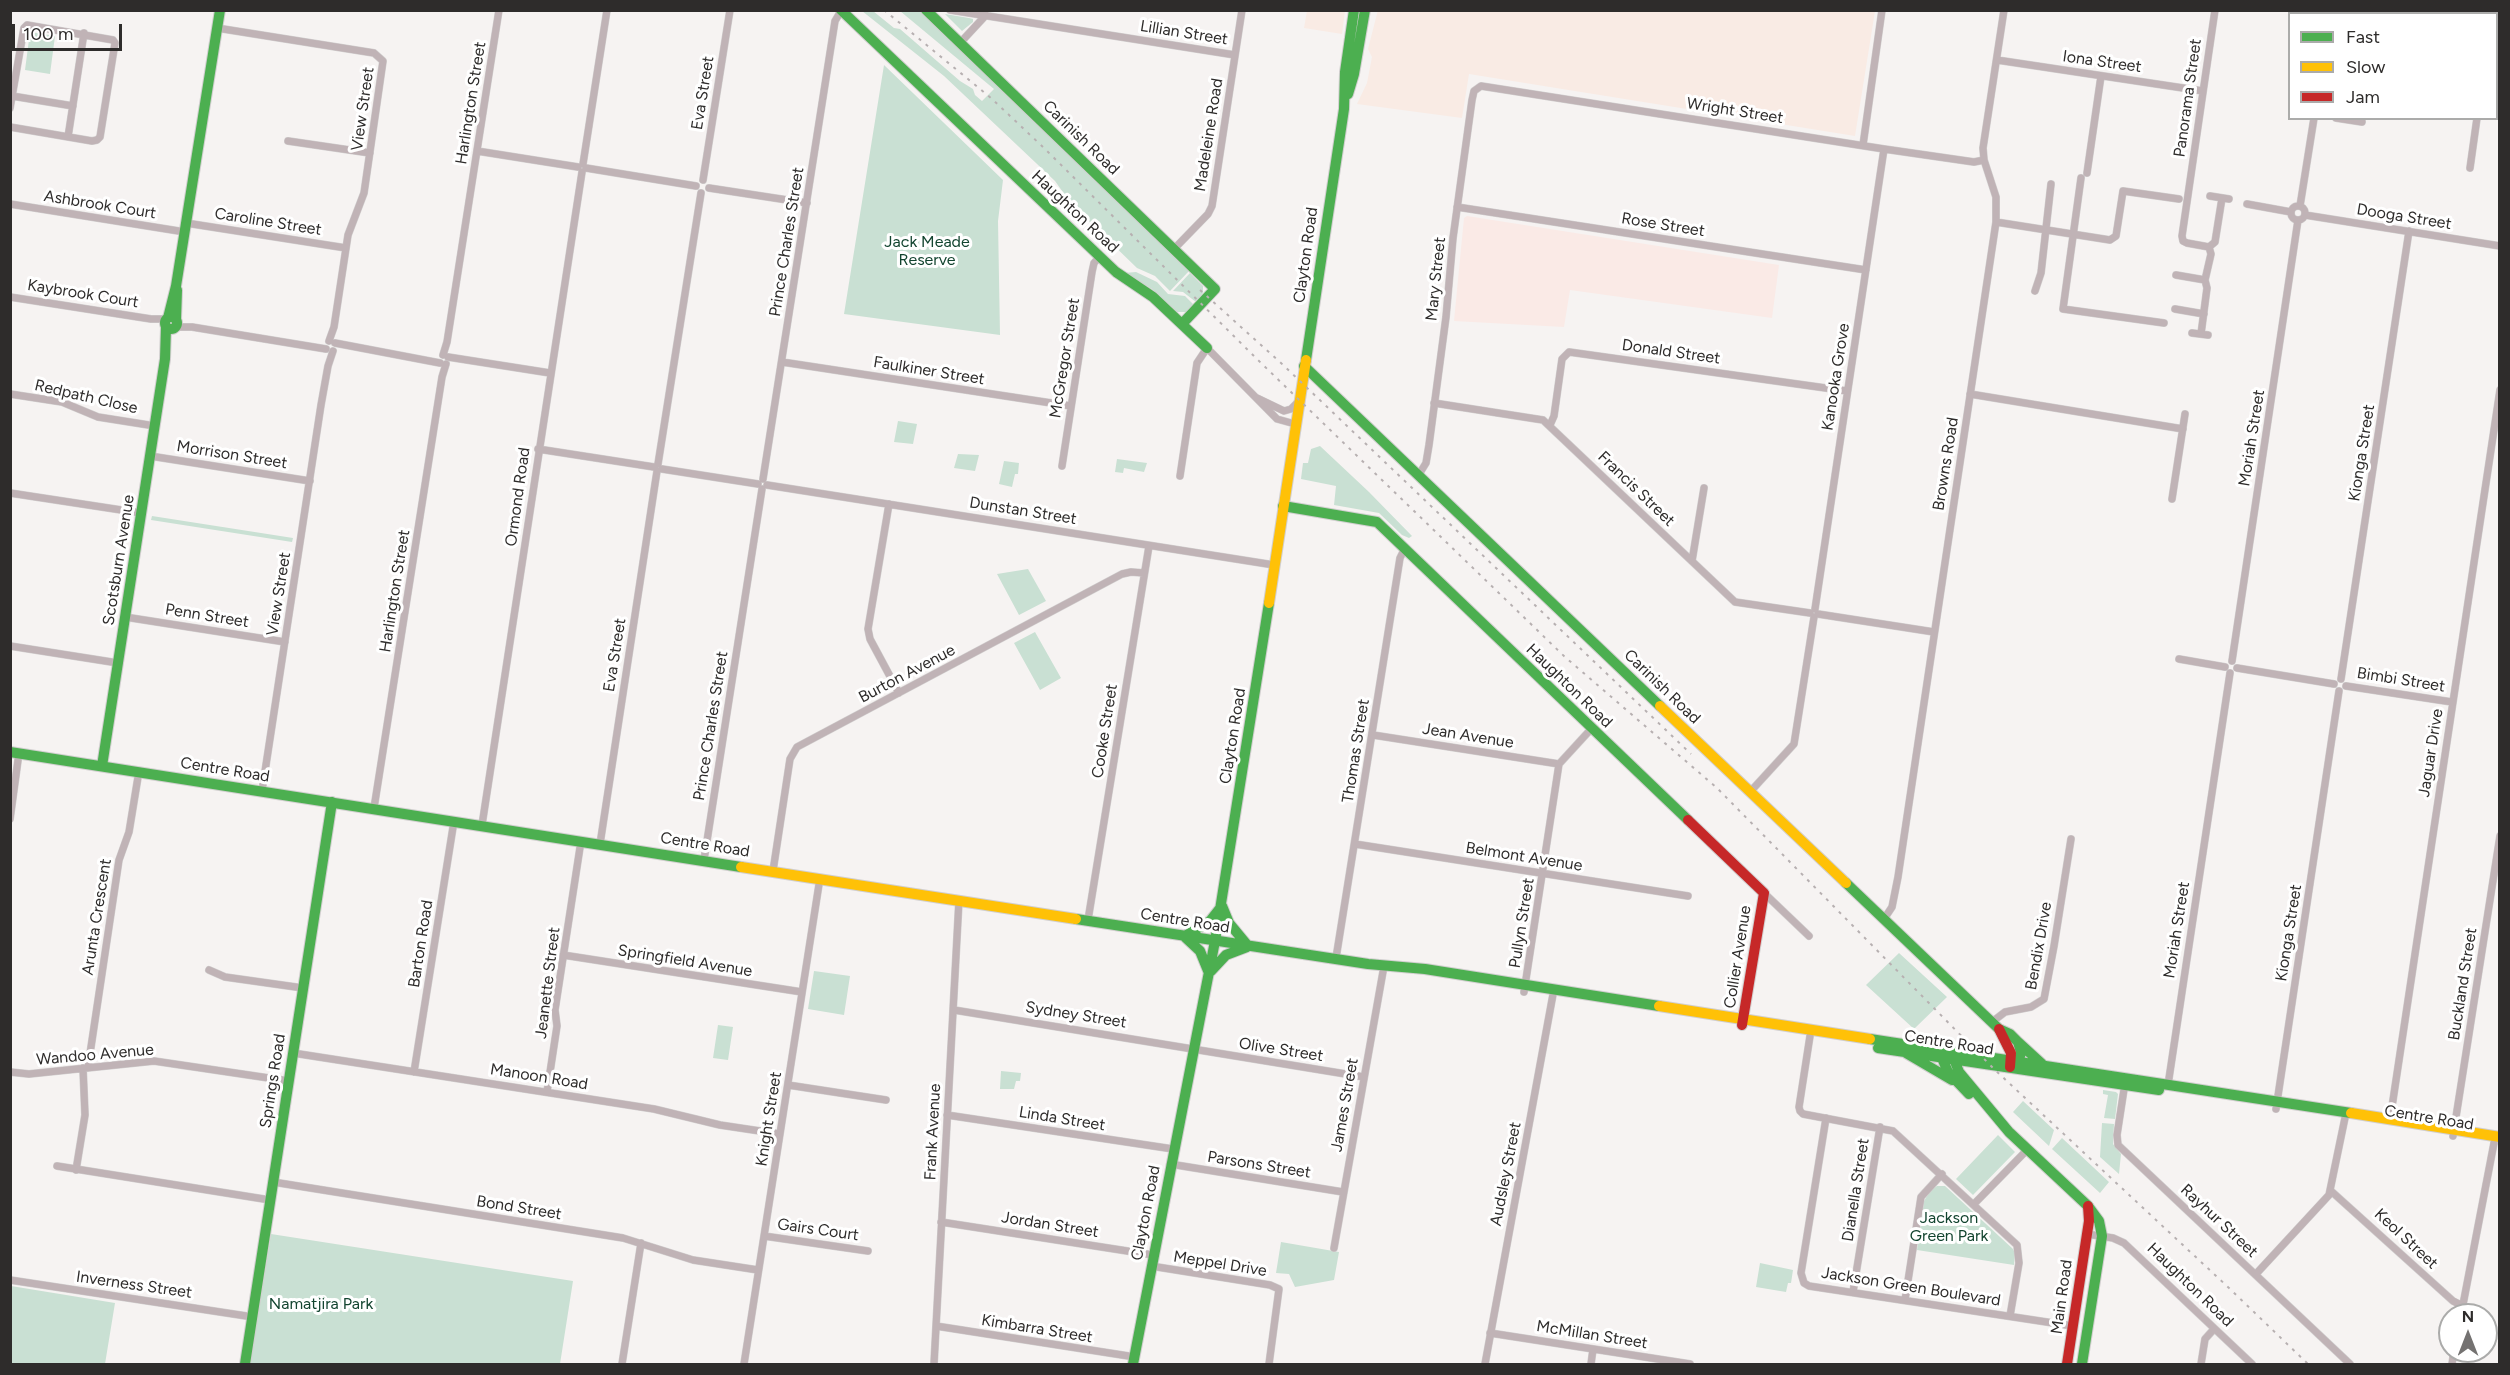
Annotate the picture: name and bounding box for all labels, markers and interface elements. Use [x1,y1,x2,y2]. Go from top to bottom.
scale bar [15,12,124,50]
legend [2288,12,2498,120]
street label: Lillian Street [1139,17,1229,49]
text: 100 m [23,23,73,45]
text: Fast [2346,26,2380,48]
street label: Panorama Street [2170,37,2206,159]
street label: Harlington Street [452,40,490,166]
street label: Iona Street [2061,47,2143,77]
street label: Eva Street [688,55,718,131]
text: Slow [2346,56,2385,78]
street label: View Street [348,66,378,152]
street label: Madeleine Road [1191,77,1227,193]
text: Jam [2346,86,2380,108]
street label: Wright Street [1685,94,1785,128]
street label: Carinish Road [1039,97,1123,179]
street label: Prince Charles Street [766,166,808,318]
street label: Haughton Road [1027,167,1123,257]
street label: Ashbrook Court [42,187,158,223]
street label: Dooga Street [2355,200,2453,234]
street label: Caroline Street [213,204,323,240]
street label: Clayton Road [1290,206,1322,304]
street label: Rose Street [1620,209,1706,241]
park label: Jack Meade Reserve [884,232,970,270]
street label: Mary Street [1422,236,1450,322]
street label: Kaybrook Court [26,276,140,312]
street label: McGregor Street [1046,297,1084,419]
street label: Kanooka Grove [1818,322,1854,432]
street label: Donald Street [1621,336,1721,368]
street label: Faulkiner Street [872,353,986,389]
street label: Redpath Close [33,376,139,418]
street label: Moriah Street [2235,388,2269,488]
street label: Kionga Street [2345,403,2379,503]
street label: Browns Road [1929,416,1963,512]
street label: Morrison Street [175,437,289,473]
street label: Ormond Road [502,446,534,548]
street label: Francis Street [1594,448,1678,530]
street label: Scotsburn Avenue [99,493,139,627]
street label: Dunstan Street [968,493,1078,529]
street label: Harlington Street [376,528,414,654]
street label: View Street [263,551,295,637]
street label: Penn Street [164,600,250,632]
street label: Eva Street [600,617,630,693]
street label: Haughton Road [1522,640,1616,732]
street label: Burton Avenue [856,641,958,707]
street label: Carinish Road [1620,646,1704,728]
street label: Prince Charles Street [690,650,732,802]
street label: Bimbi Street [2356,664,2446,696]
street label: Cooke Street [1088,682,1122,780]
street label: Clayton Road [1216,687,1250,785]
street label: Thomas Street [1338,698,1374,804]
street label: Jaguar Drive [2415,707,2447,799]
street label: Jean Avenue [1421,719,1515,753]
street label: Centre Road [179,753,271,787]
street label: Centre Road [659,828,751,862]
street label: Belmont Avenue [1464,838,1584,876]
street label: Arunta Crescent [78,857,116,977]
street label: Pullyn Street [1505,876,1539,970]
street label: Moriah Street [2160,880,2194,980]
street label: Kionga Street [2272,883,2306,983]
street label: Barton Road [405,899,437,989]
street label: Bendix Drive [2022,900,2056,992]
street label: Centre Road [1139,904,1231,938]
street label: Collier Avenue [1720,904,1756,1010]
street label: Jeanette Street [532,926,564,1040]
street label: Buckland Street [2445,926,2481,1042]
street label: Springfield Avenue [616,941,754,981]
street label: Sydney Street [1024,998,1128,1032]
street label: Centre Road [1903,1026,1995,1060]
street label: Springs Road [256,1033,290,1129]
street label: Olive Street [1237,1034,1325,1066]
street label: Wandoo Avenue [35,1040,155,1070]
street label: James Street [1327,1057,1363,1153]
street label: Manoon Road [489,1060,589,1094]
street label: Knight Street [752,1070,786,1168]
street label: Frank Avenue [921,1083,945,1181]
street label: Centre Road [2383,1101,2475,1135]
street label: Linda Street [1017,1103,1107,1135]
street label: Audsley Street [1486,1120,1526,1228]
street label: Dianella Street [1838,1137,1874,1243]
street label: Parsons Street [1206,1147,1312,1183]
street label: Clayton Road [1127,1164,1165,1262]
street label: Rayhur Street [2176,1180,2262,1262]
street label: Bond Street [475,1192,563,1224]
street label: Keol Street [2370,1205,2442,1273]
street label: Jordan Street [1000,1208,1100,1242]
park label: Jackson Green Park [1910,1208,1988,1246]
street label: Gairs Court [776,1215,860,1245]
street label: Haughton Road [2143,1239,2237,1331]
street label: Meppel Drive [1172,1247,1268,1281]
street label: Main Road [2047,1258,2077,1336]
street label: Jackson Green Boulevard [1820,1263,2002,1311]
street label: Inverness Street [75,1267,193,1303]
park label: Namatjira Park [269,1294,373,1314]
north arrow [2438,1303,2498,1363]
text: N [2462,1307,2474,1326]
street label: Kimbarra Street [980,1311,1094,1347]
street label: McMillan Street [1535,1317,1649,1353]

